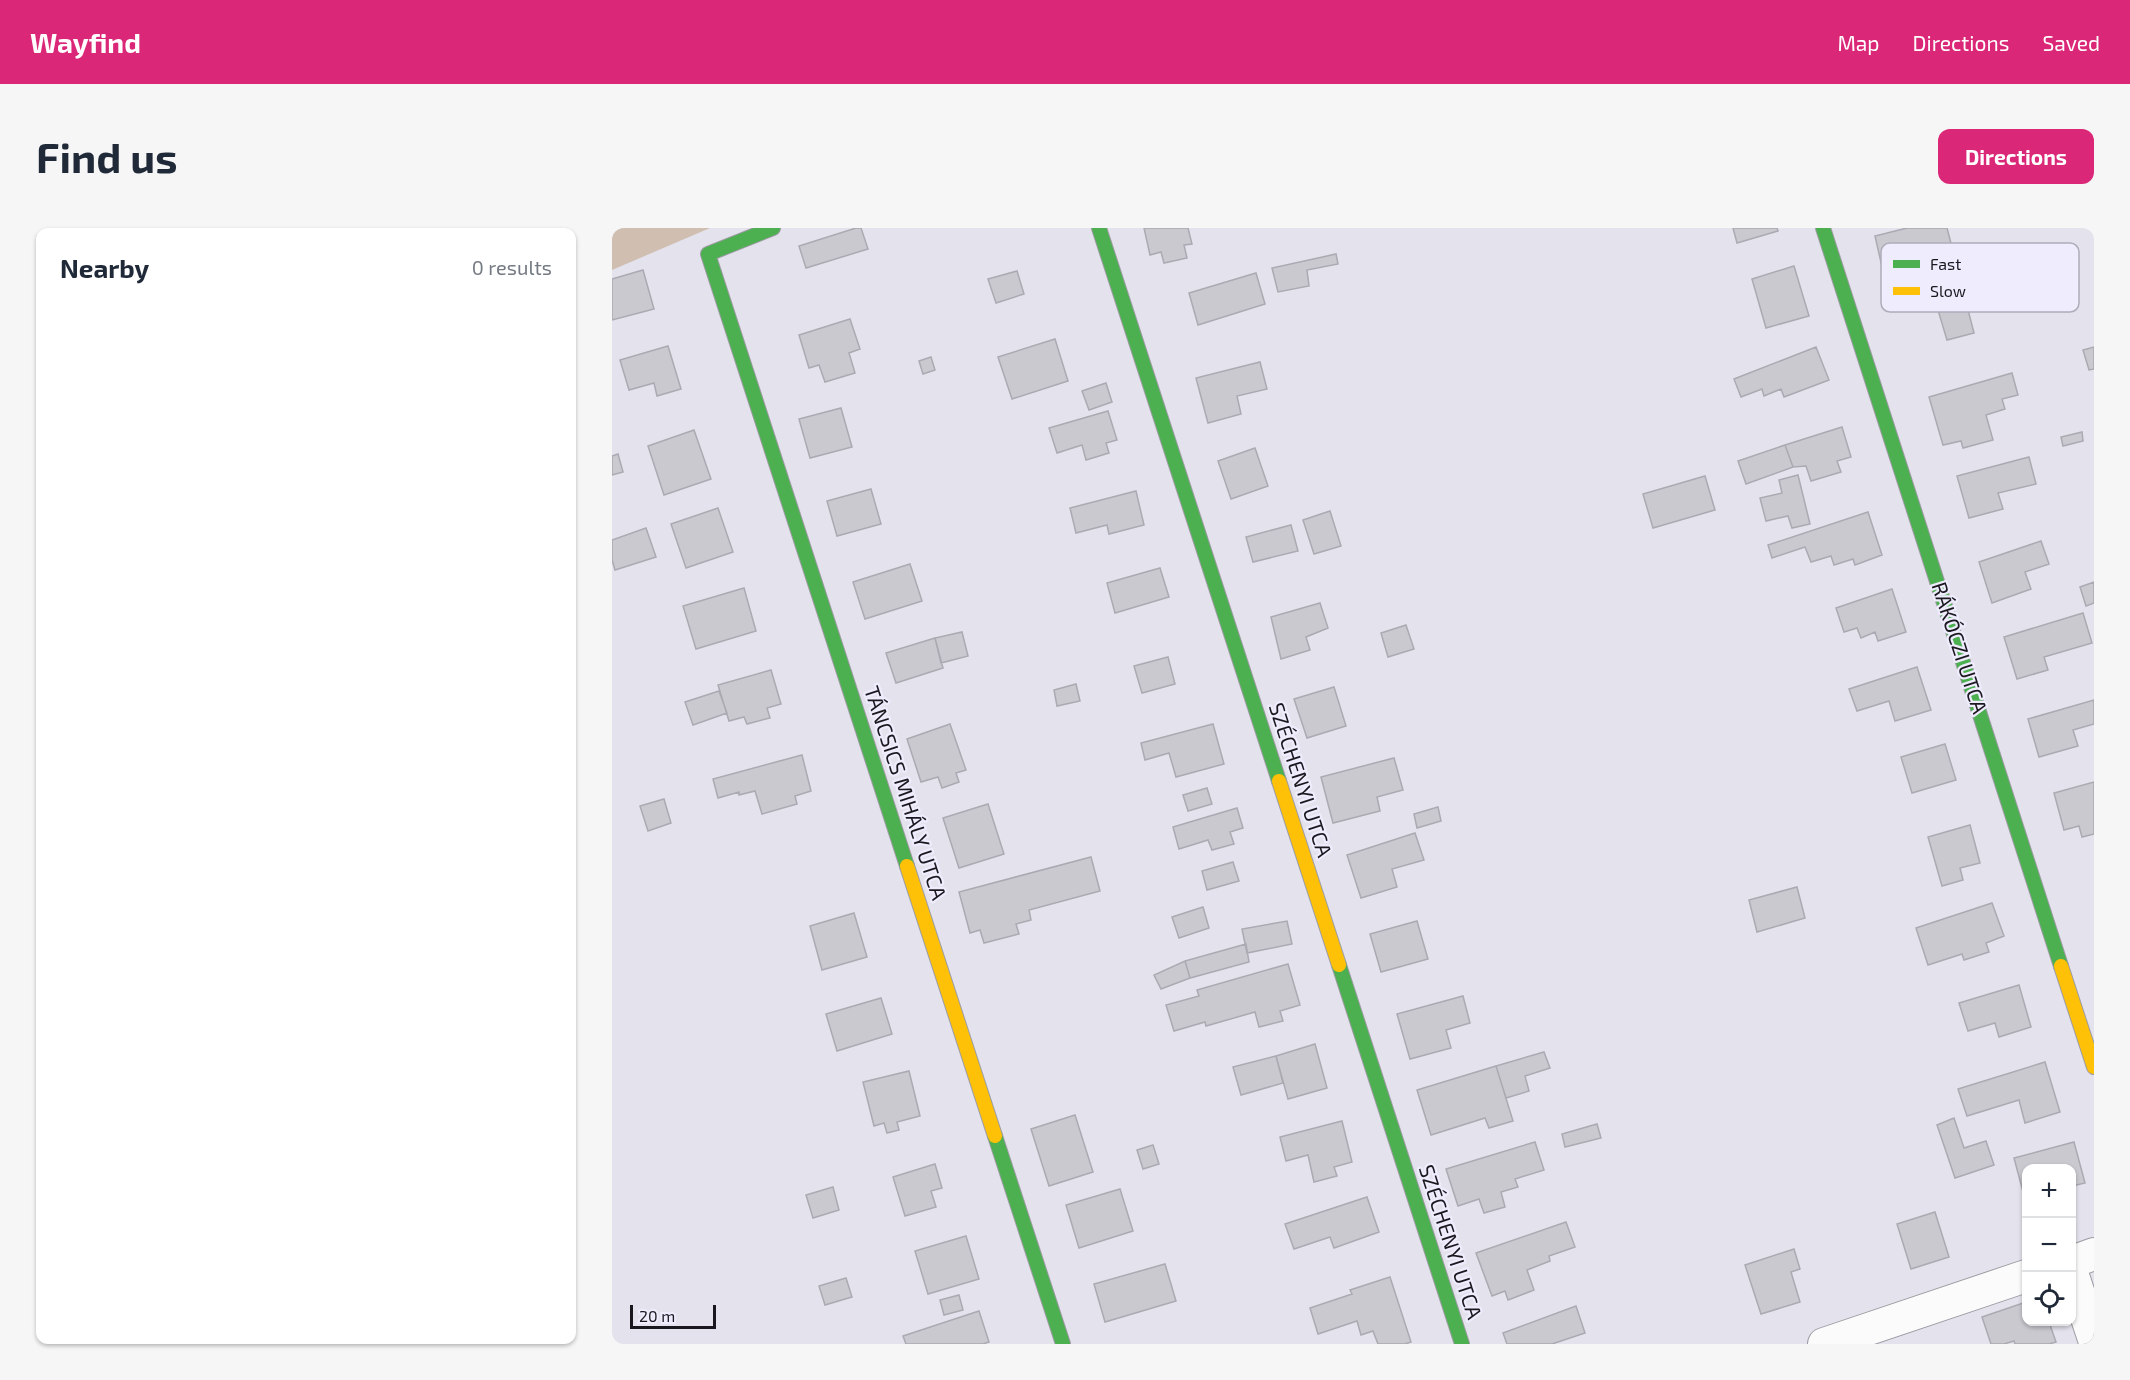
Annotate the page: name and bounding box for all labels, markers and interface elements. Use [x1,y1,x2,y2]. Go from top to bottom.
text: Wayfind [30,25,141,59]
text: Map [1837,30,1880,55]
text: Directions [1913,30,2009,55]
text: Saved [2042,30,2100,55]
button: Directions [1938,129,2094,184]
text: Find us [36,131,178,181]
legend [1881,243,2079,312]
text: Nearby [60,252,149,283]
text: Fast [1930,254,1961,273]
text: 0 results [472,255,552,279]
text: Slow [1930,281,1966,300]
street label: RÁKÓCZI UTCA [1927,579,1993,717]
street label: TÁNCSICS MIHÁLY UTCA [860,682,953,903]
street label: SZÉCHENYI UTCA [1265,699,1338,860]
street label: SZÉCHENYI UTCA [1415,1161,1488,1322]
map controls [2022,1164,2076,1326]
button: + [2022,1164,2076,1218]
button: − [2022,1218,2076,1272]
button: locate [2022,1272,2076,1326]
scale bar [630,1302,716,1330]
text: 20 m [639,1306,675,1325]

